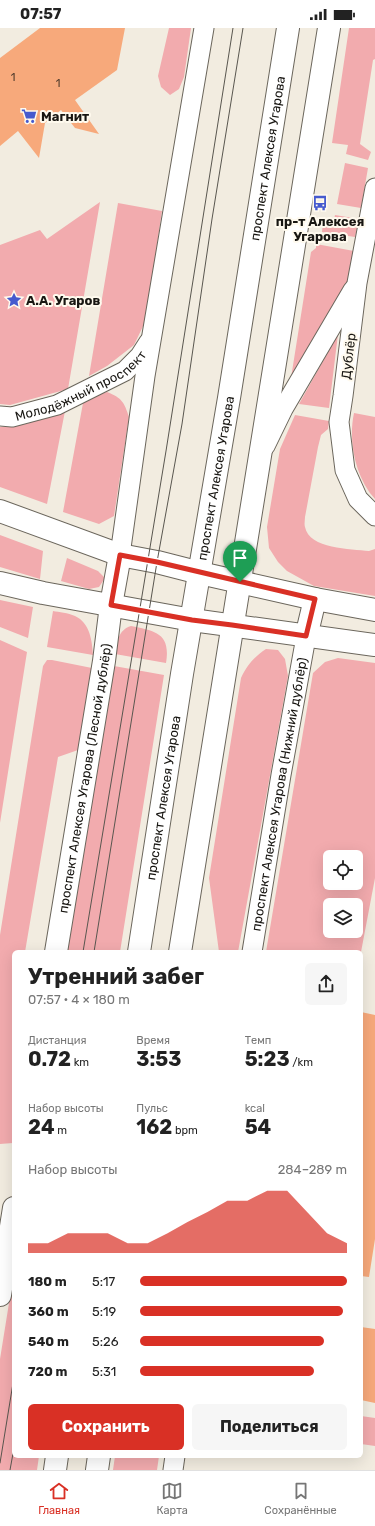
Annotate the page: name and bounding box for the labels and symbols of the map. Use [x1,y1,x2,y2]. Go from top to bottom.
house number: 1 [11,71,15,84]
street label: проспект Алексея Угарова [247,75,288,242]
house number: 1 [56,77,60,90]
supermarket icon: Магнит [20,107,38,125]
place label: Магнит [41,109,89,124]
bus stop icon: пр-т Алексея Угарова [311,194,329,212]
place label: пр-т Алексея Угарова [276,214,364,244]
place icon: А.А. Угаров [5,291,23,309]
place label: А.А. Угаров [26,293,100,308]
street label: Дублёр [338,332,359,380]
street label: Молодёжный проспект [13,348,149,424]
street label: проспект Алексея Угарова [194,395,237,562]
pin [223,541,257,582]
street label: проспект Алексея Угарова (Лесной дублёр) [56,643,114,914]
street label: проспект Алексея Угарова (Нижний дублёр) [249,656,310,932]
street label: проспект Алексея Угарова [143,714,183,881]

